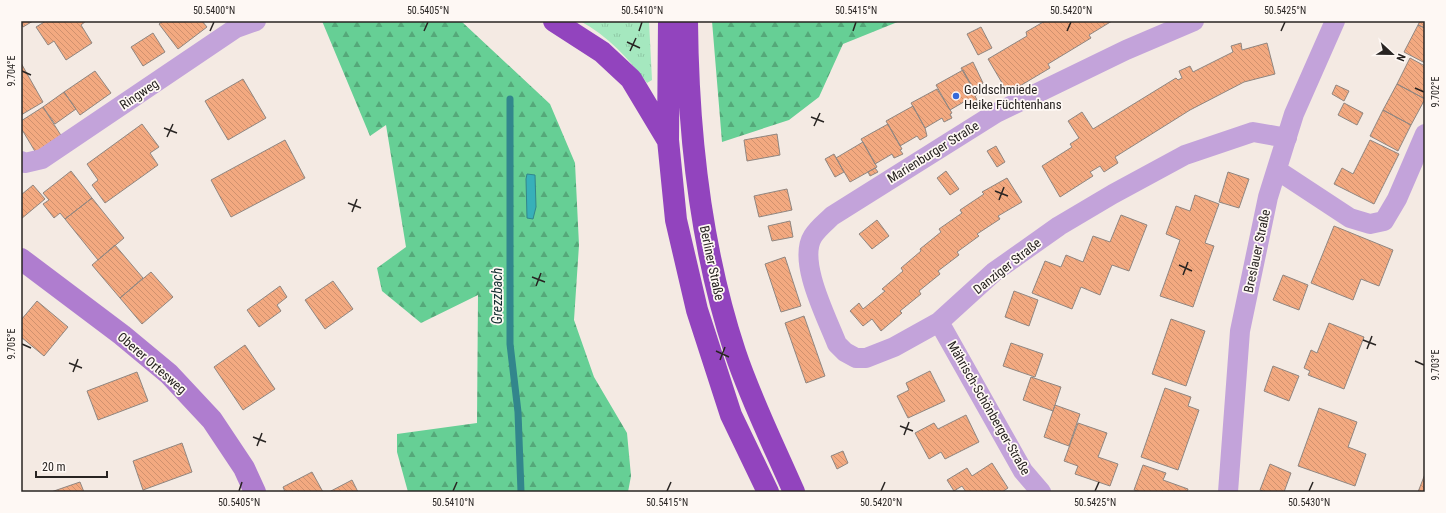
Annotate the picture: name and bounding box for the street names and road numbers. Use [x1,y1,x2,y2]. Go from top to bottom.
street label: Ringweg [117,76,161,112]
street label: Marienburger Straße [885,118,981,186]
street label: Breslauer Straße [1241,208,1273,294]
street label: Berliner Straße [697,224,727,302]
street label: Danziger Straße [970,235,1044,297]
street label: Oberer Ortesweg [115,329,189,397]
street label: Mährisch-Schönberger-Straße [945,338,1033,478]

